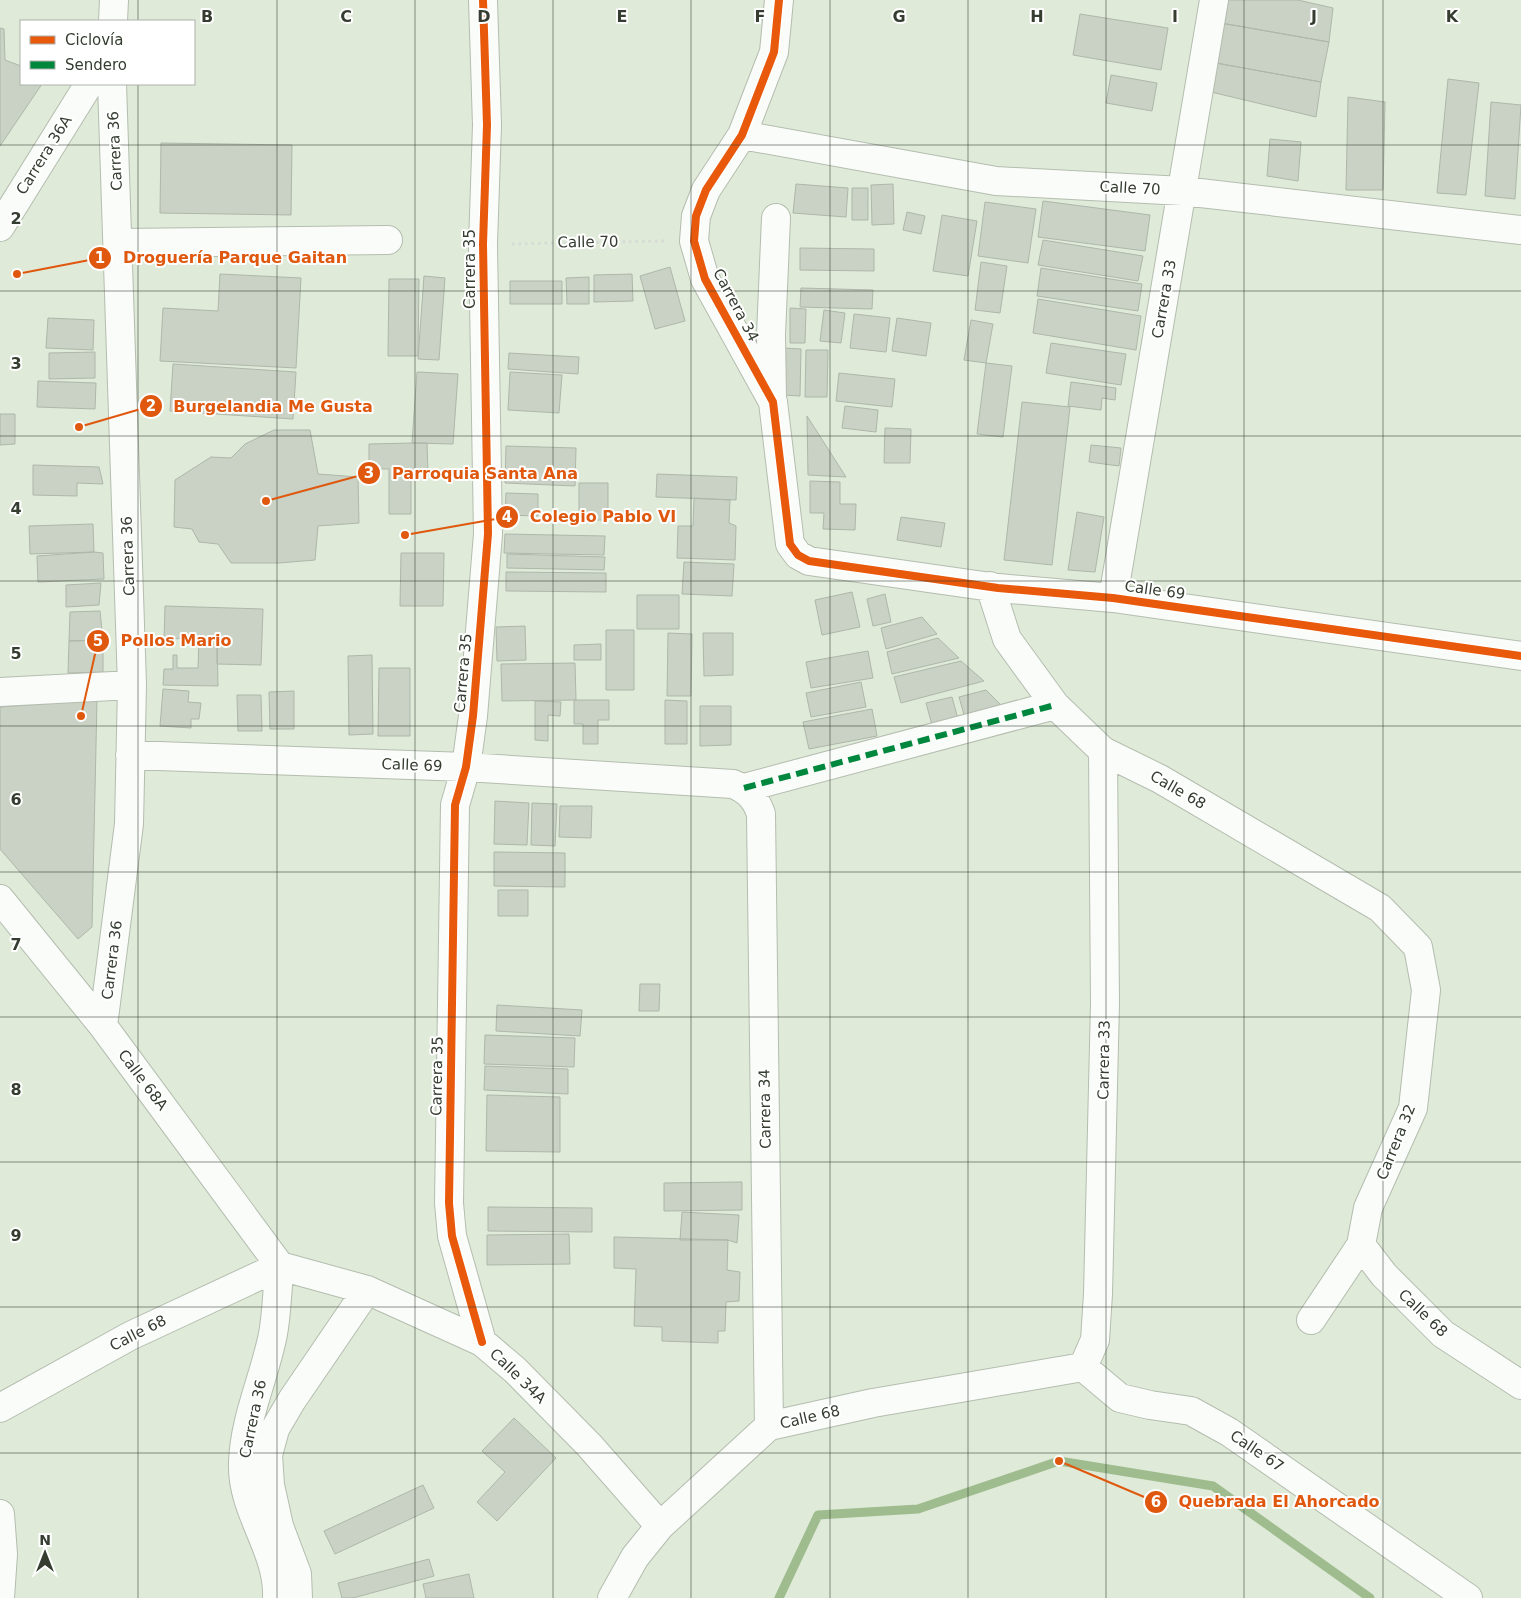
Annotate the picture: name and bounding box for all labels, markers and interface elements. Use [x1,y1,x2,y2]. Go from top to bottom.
text: B [201,7,213,26]
text: C [340,7,352,26]
text: D [477,7,491,26]
text: E [617,7,627,26]
text: F [755,7,765,26]
text: G [892,7,906,26]
text: H [1030,7,1044,26]
text: I [1172,7,1178,26]
text: J [1310,7,1317,26]
text: K [1446,7,1459,26]
legend [20,20,195,85]
text: Ciclovía [65,31,123,49]
text: Sendero [65,56,127,74]
street label: Carrera 36A [12,111,76,198]
street label: Carrera 36 [104,111,126,191]
street label: Calle 70 [1099,177,1161,199]
text: 2 [10,209,22,228]
street label: Carrera 35 [461,229,479,309]
street label: Calle 70 [557,232,619,252]
callout: Droguería Parque Gaitan [87,242,357,273]
text: Droguería Parque Gaitan [123,248,347,267]
text: 1 [95,249,105,267]
street label: Carrera 33 [1148,258,1180,340]
street label: Carrera 34 [709,266,763,344]
text: 3 [10,354,22,373]
callout: Burgelandia Me Gusta [139,390,383,421]
text: 2 [146,397,156,415]
text: Burgelandia Me Gusta [173,397,373,416]
callout: Parroquia Santa Ana [357,458,588,489]
text: 3 [364,464,374,482]
text: Parroquia Santa Ana [392,464,578,483]
text: 4 [10,499,22,518]
callout: Colegio Pablo VI [494,501,686,532]
text: Colegio Pablo VI [530,507,676,526]
text: 4 [502,508,512,526]
street label: Carrera 36 [118,516,138,596]
street label: Calle 69 [1123,577,1187,603]
callout: Pollos Mario [85,625,241,656]
text: Pollos Mario [121,631,231,650]
text: 5 [93,632,103,650]
street label: Carrera 35 [451,632,475,714]
text: 5 [10,644,22,663]
street label: Calle 69 [381,755,443,775]
street label: Calle 68 [1147,767,1209,813]
text: 6 [10,790,22,809]
street label: Carrera 36 [98,919,126,1001]
text: 7 [10,935,22,954]
street label: Carrera 33 [1094,1020,1114,1100]
street label: Carrera 35 [427,1036,447,1116]
street label: Calle 68A [114,1046,172,1114]
street label: Carrera 34 [755,1069,775,1149]
text: 8 [10,1080,22,1099]
street label: Carrera 32 [1373,1102,1419,1182]
text: 9 [10,1226,22,1245]
street label: Calle 68 [1395,1285,1451,1341]
street label: Calle 68 [107,1311,169,1355]
street label: Calle 34A [486,1345,550,1408]
street label: Carrera 36 [236,1378,270,1460]
street label: Calle 68 [778,1401,842,1433]
street label: Calle 67 [1227,1426,1287,1476]
callout: Quebrada El Ahorcado [1144,1486,1390,1517]
text: Quebrada El Ahorcado [1178,1492,1380,1511]
text: 6 [1151,1493,1161,1511]
north arrow [20,1528,70,1578]
text: N [39,1532,51,1548]

